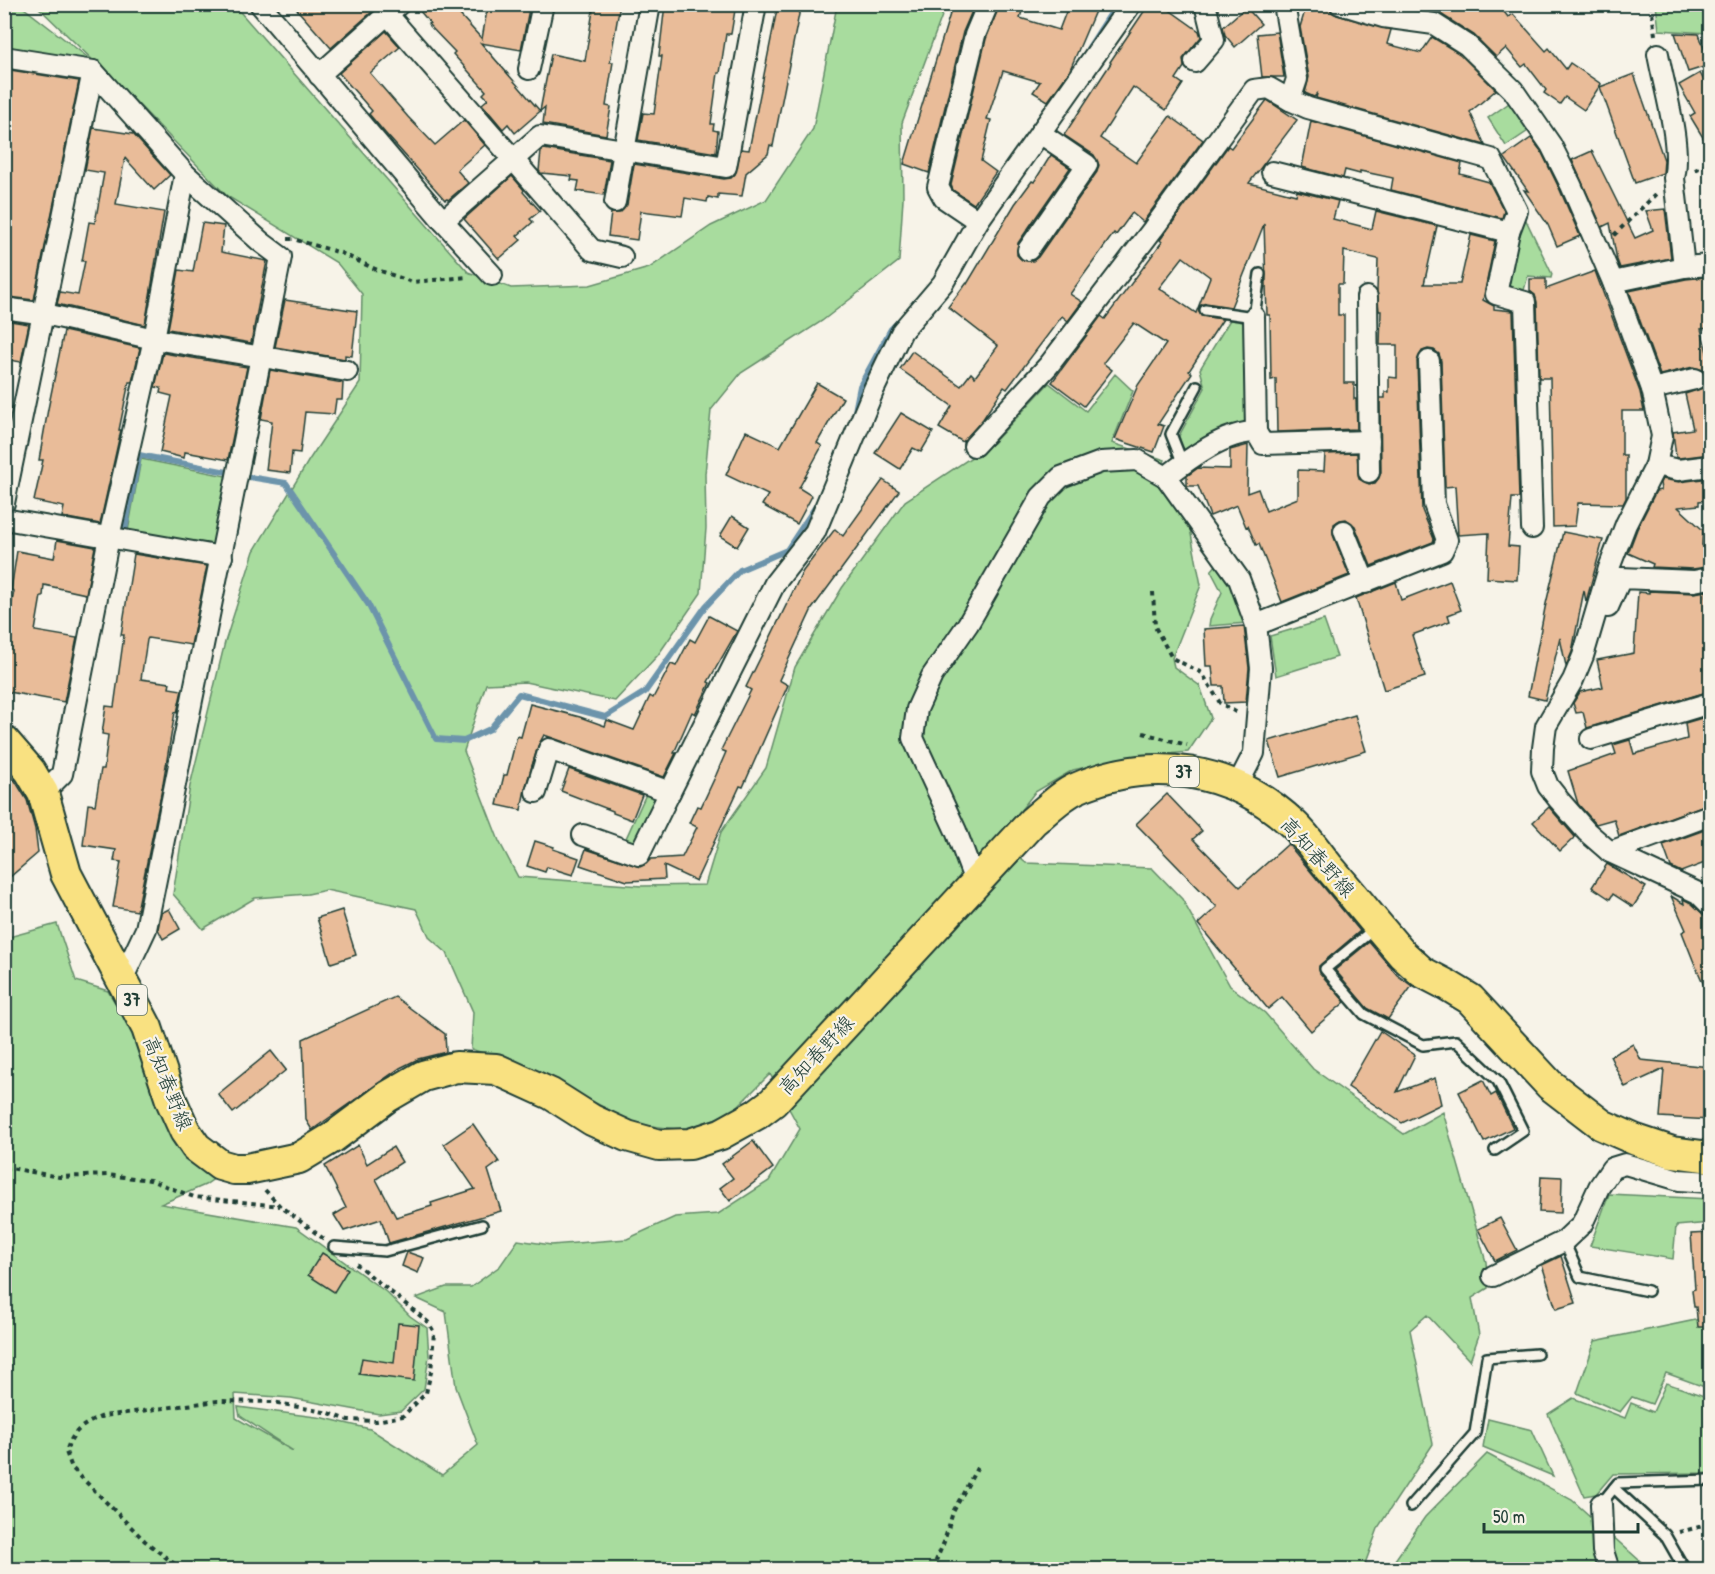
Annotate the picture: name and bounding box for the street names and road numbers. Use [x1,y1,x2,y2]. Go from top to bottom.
road number: 37 [1169,757,1199,787]
street label: 高知春野線 [1275,810,1362,903]
road number: 37 [117,985,147,1015]
street label: 高知春野線 [772,1009,860,1100]
street label: 高知春野線 [137,1031,200,1134]

